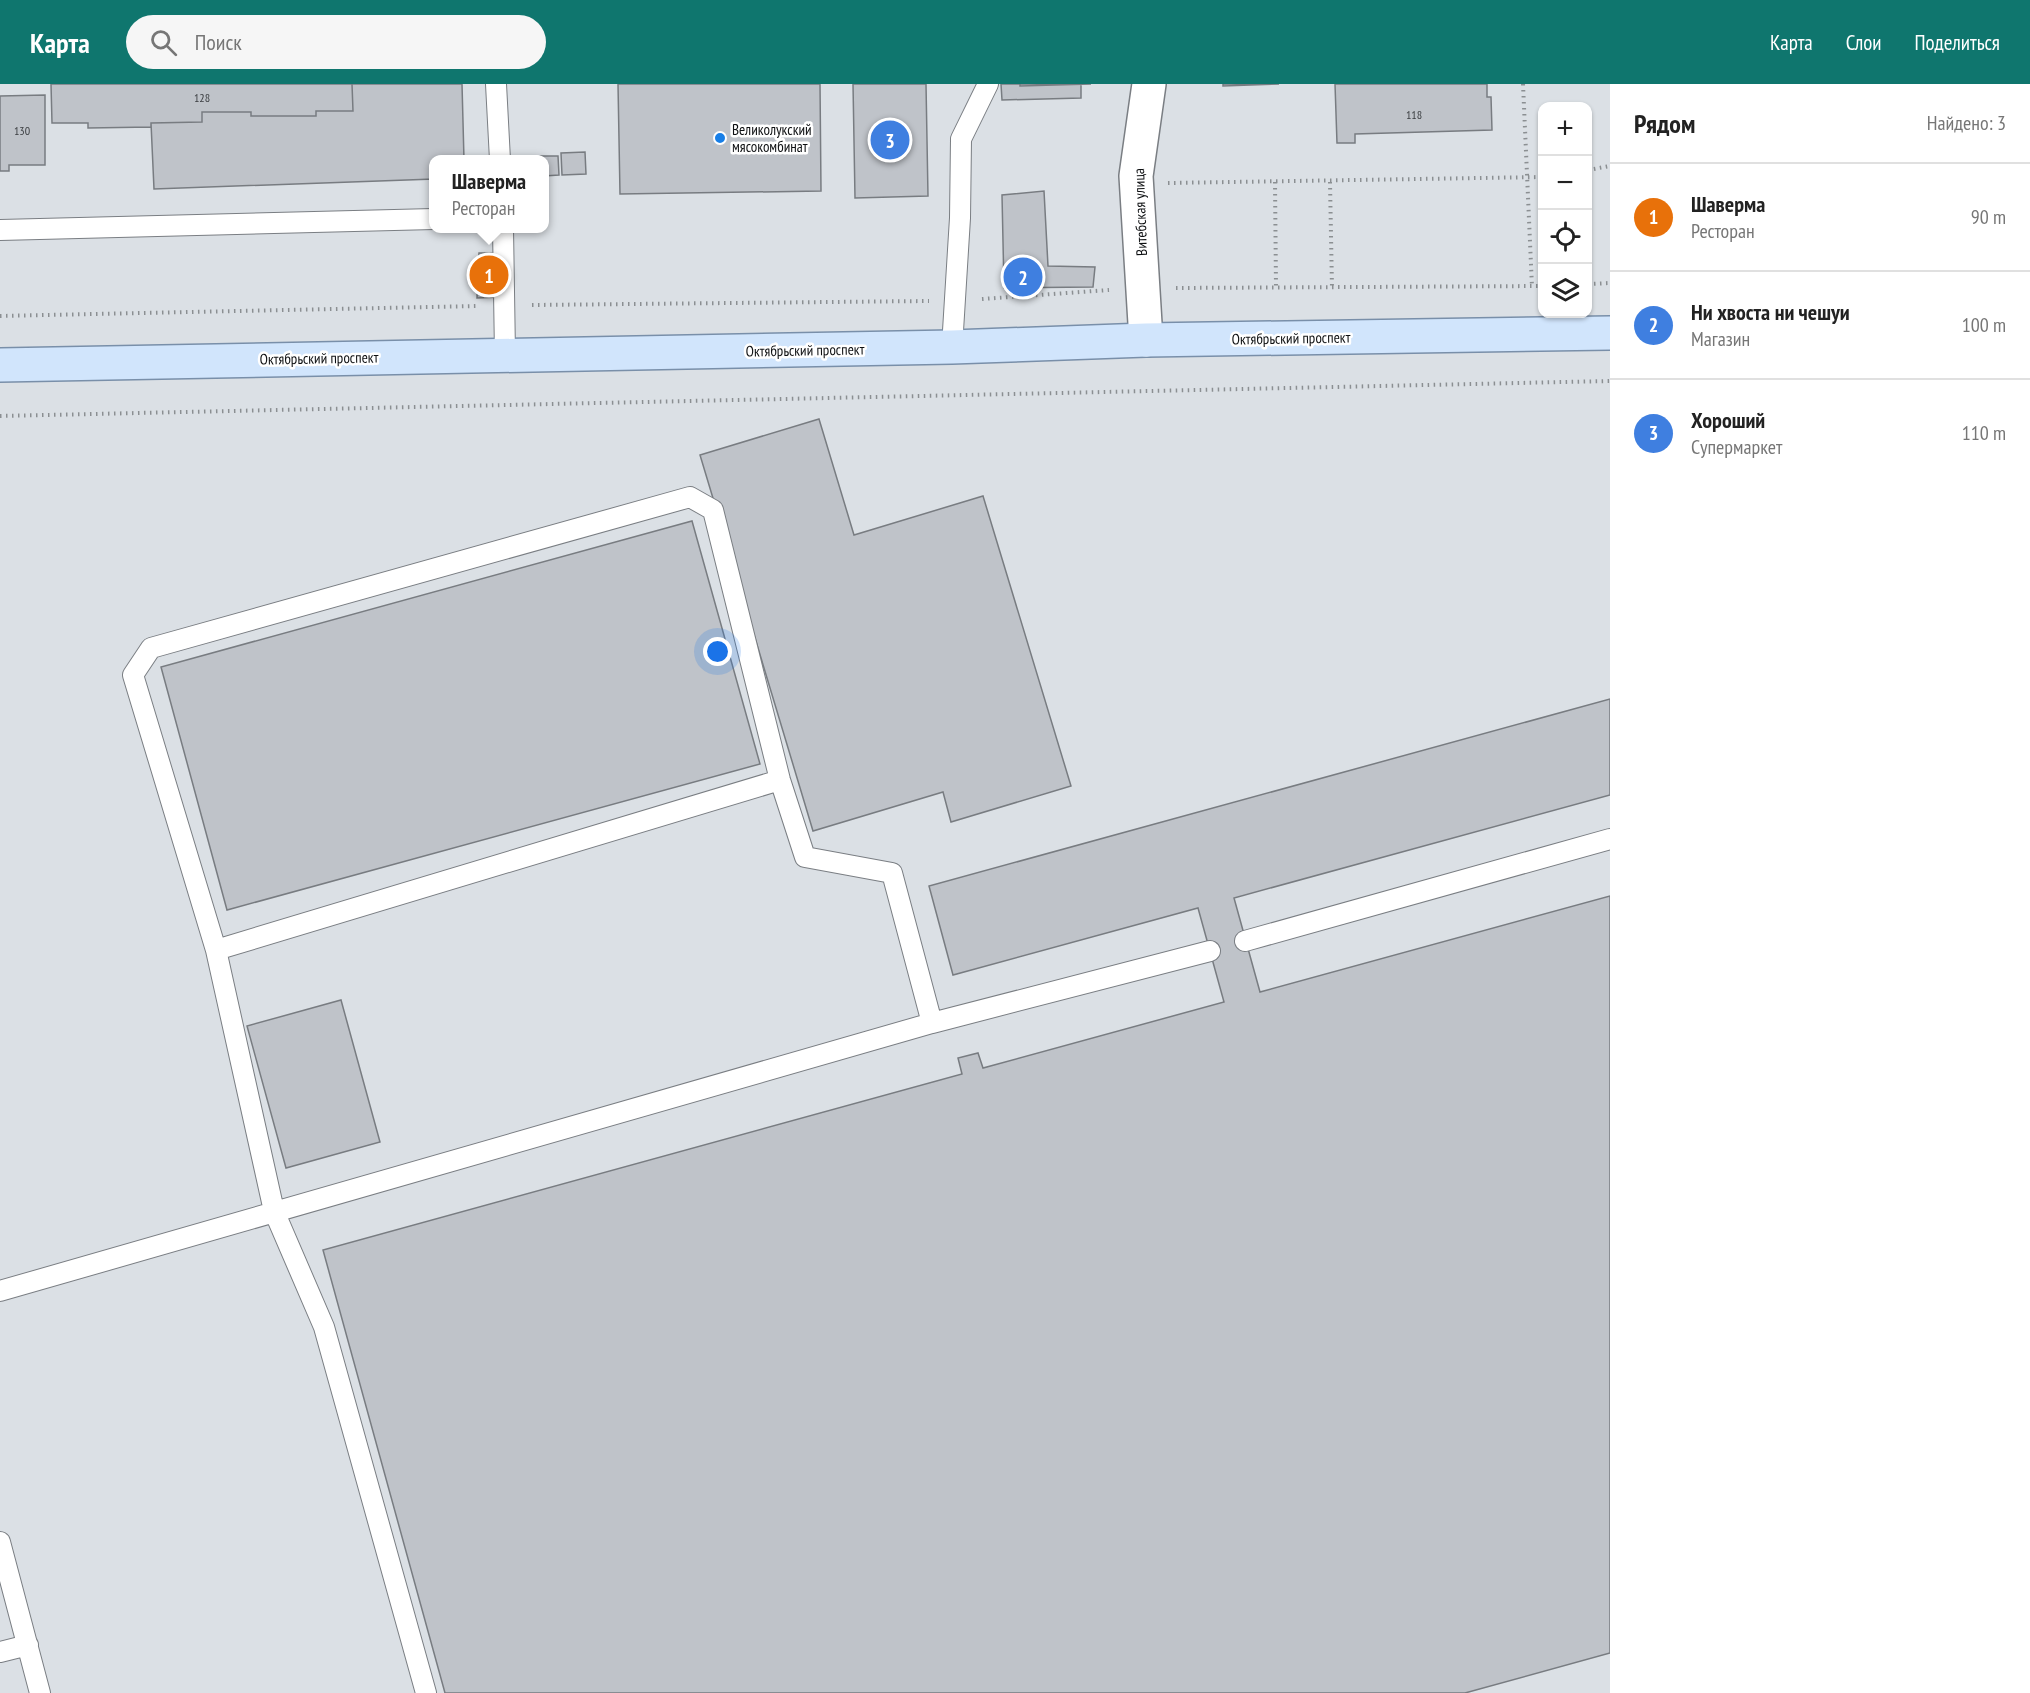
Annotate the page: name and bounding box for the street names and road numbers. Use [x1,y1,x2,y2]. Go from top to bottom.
street label: Витебская улица [1129,168,1151,256]
street label: Октябрьский проспект [1231,327,1351,349]
street label: Октябрьский проспект [745,339,865,361]
street label: Октябрьский проспект [259,347,379,369]

